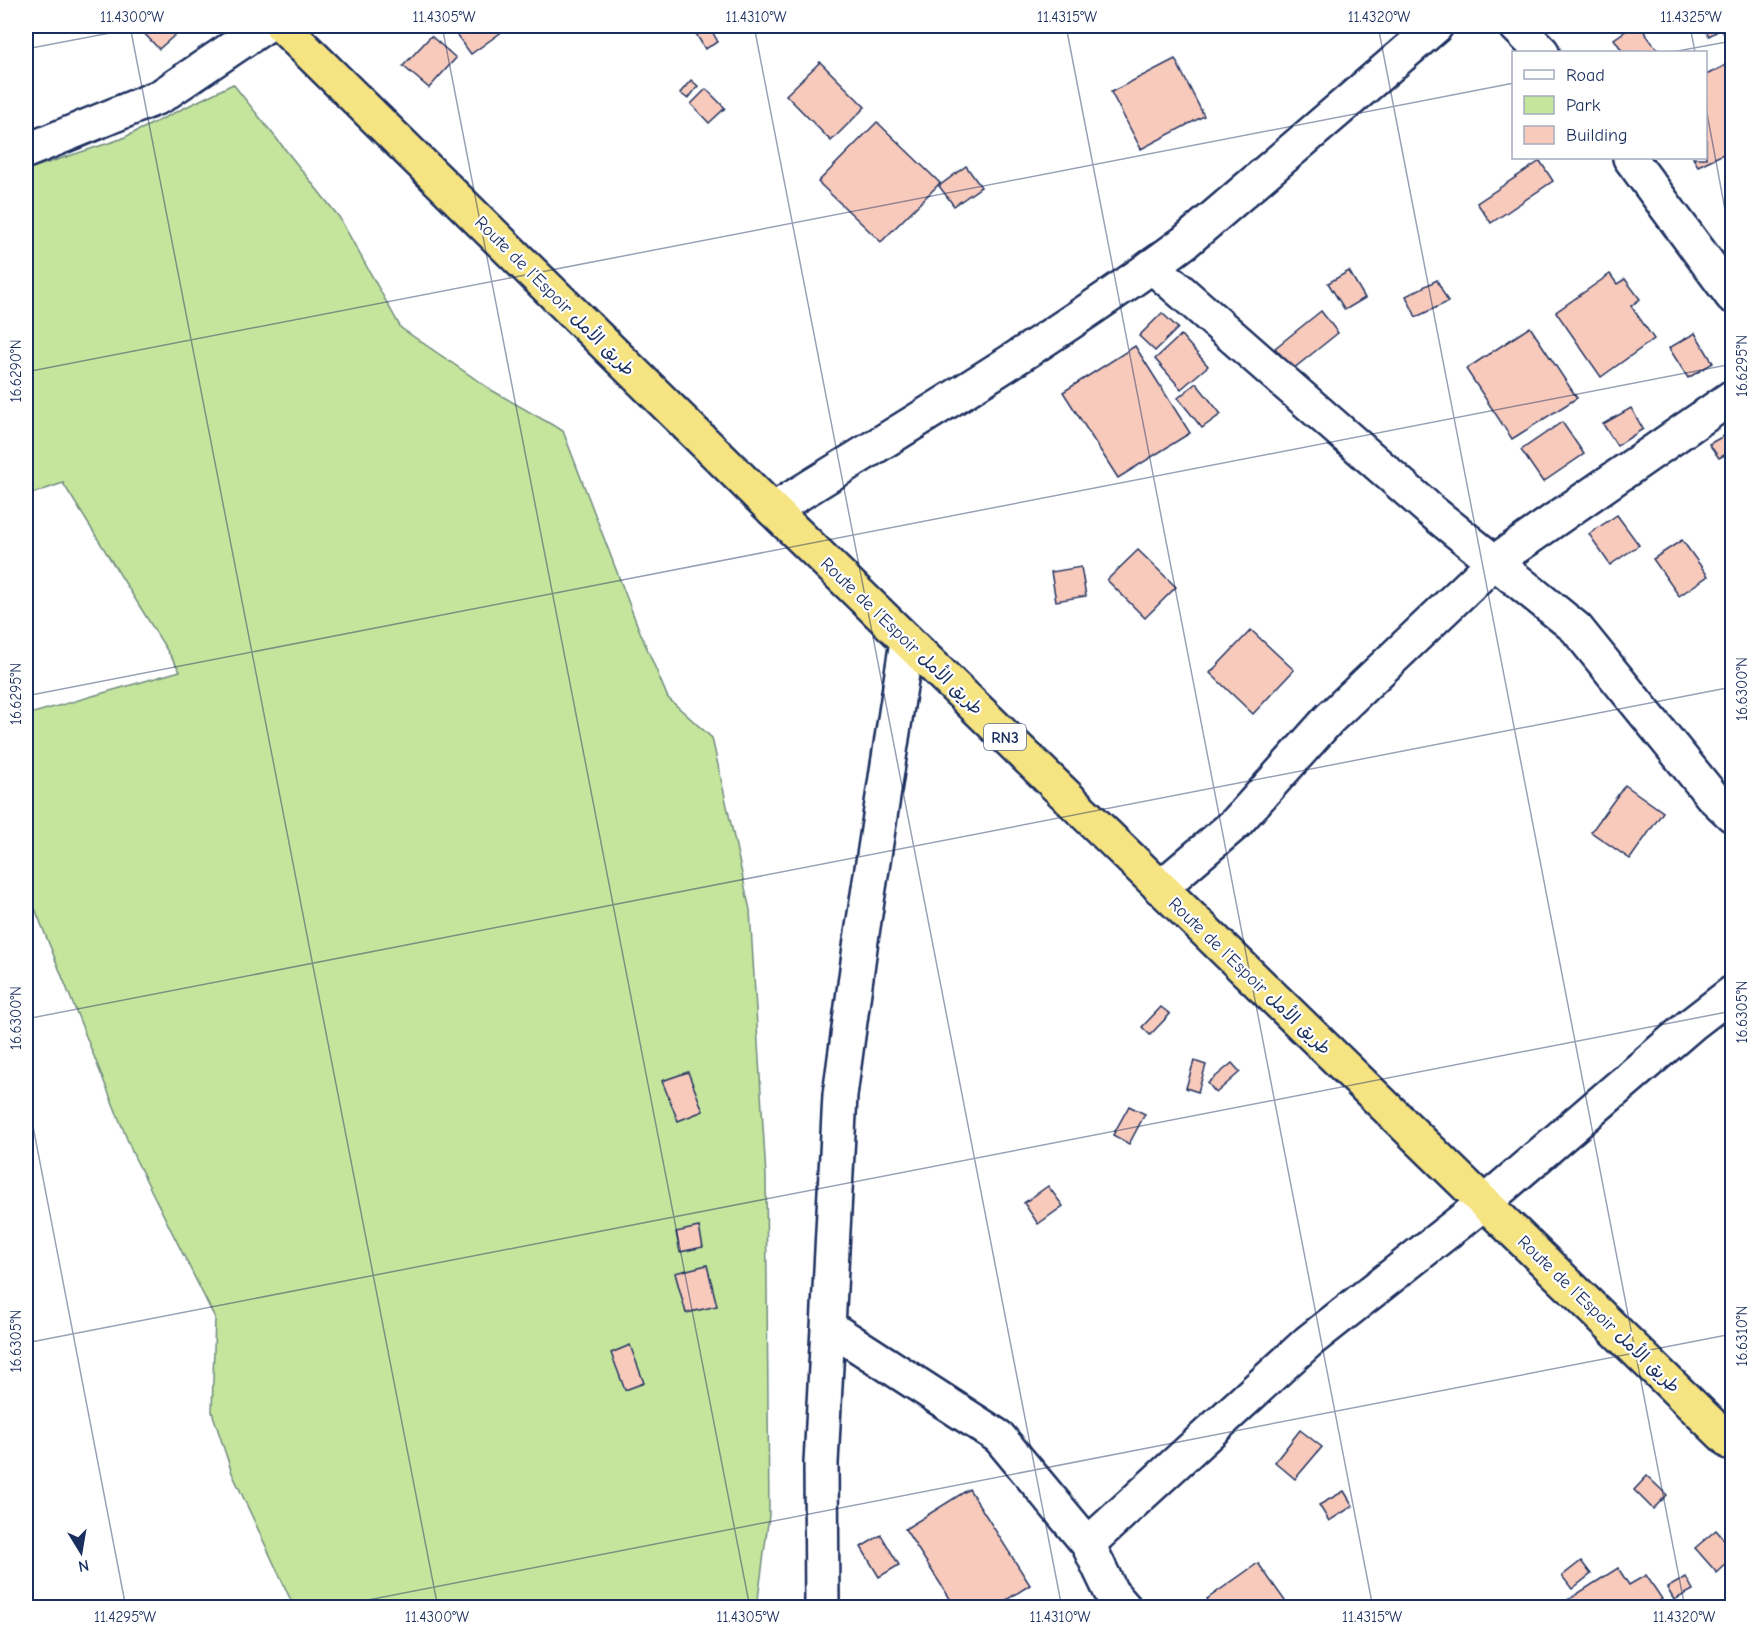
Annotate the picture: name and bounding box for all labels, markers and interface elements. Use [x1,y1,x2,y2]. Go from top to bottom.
text: 11.4300°W [100,8,164,26]
text: 11.4305°W [412,8,476,26]
text: 11.4310°W [726,8,786,26]
text: 11.4315°W [1037,8,1097,26]
text: 11.4320°W [1348,8,1410,26]
text: 11.4325°W [1660,8,1722,26]
legend [1512,51,1707,159]
text: Road [1566,65,1605,86]
text: Park [1566,95,1601,116]
text: Building [1566,125,1628,146]
street label: Route de l’Espoir طريق الأمل [470,211,640,381]
text: 16.6295°N [1733,335,1751,397]
text: 16.6290°N [7,339,25,403]
street label: Route de l’Espoir طريق الأمل [816,552,989,720]
text: 16.6300°N [1733,657,1751,721]
text: 16.6295°N [7,663,25,725]
road number: RN3 [984,724,1026,750]
street label: Route de l’Espoir طريق الأمل [1164,892,1337,1060]
text: 16.6305°N [1733,981,1751,1043]
text: 16.6300°N [7,986,25,1050]
street label: Route de l’Espoir طريق الأمل [1513,1230,1686,1398]
text: 16.6310°N [1733,1306,1751,1366]
text: 16.6305°N [7,1310,25,1372]
north arrow [51,1522,111,1582]
text: N [77,1556,91,1576]
text: 11.4295°W [94,1608,156,1626]
text: 11.4300°W [405,1608,469,1626]
text: 11.4305°W [716,1608,780,1626]
text: 11.4310°W [1030,1608,1090,1626]
text: 11.4315°W [1342,1608,1402,1626]
text: 11.4320°W [1653,1608,1715,1626]

